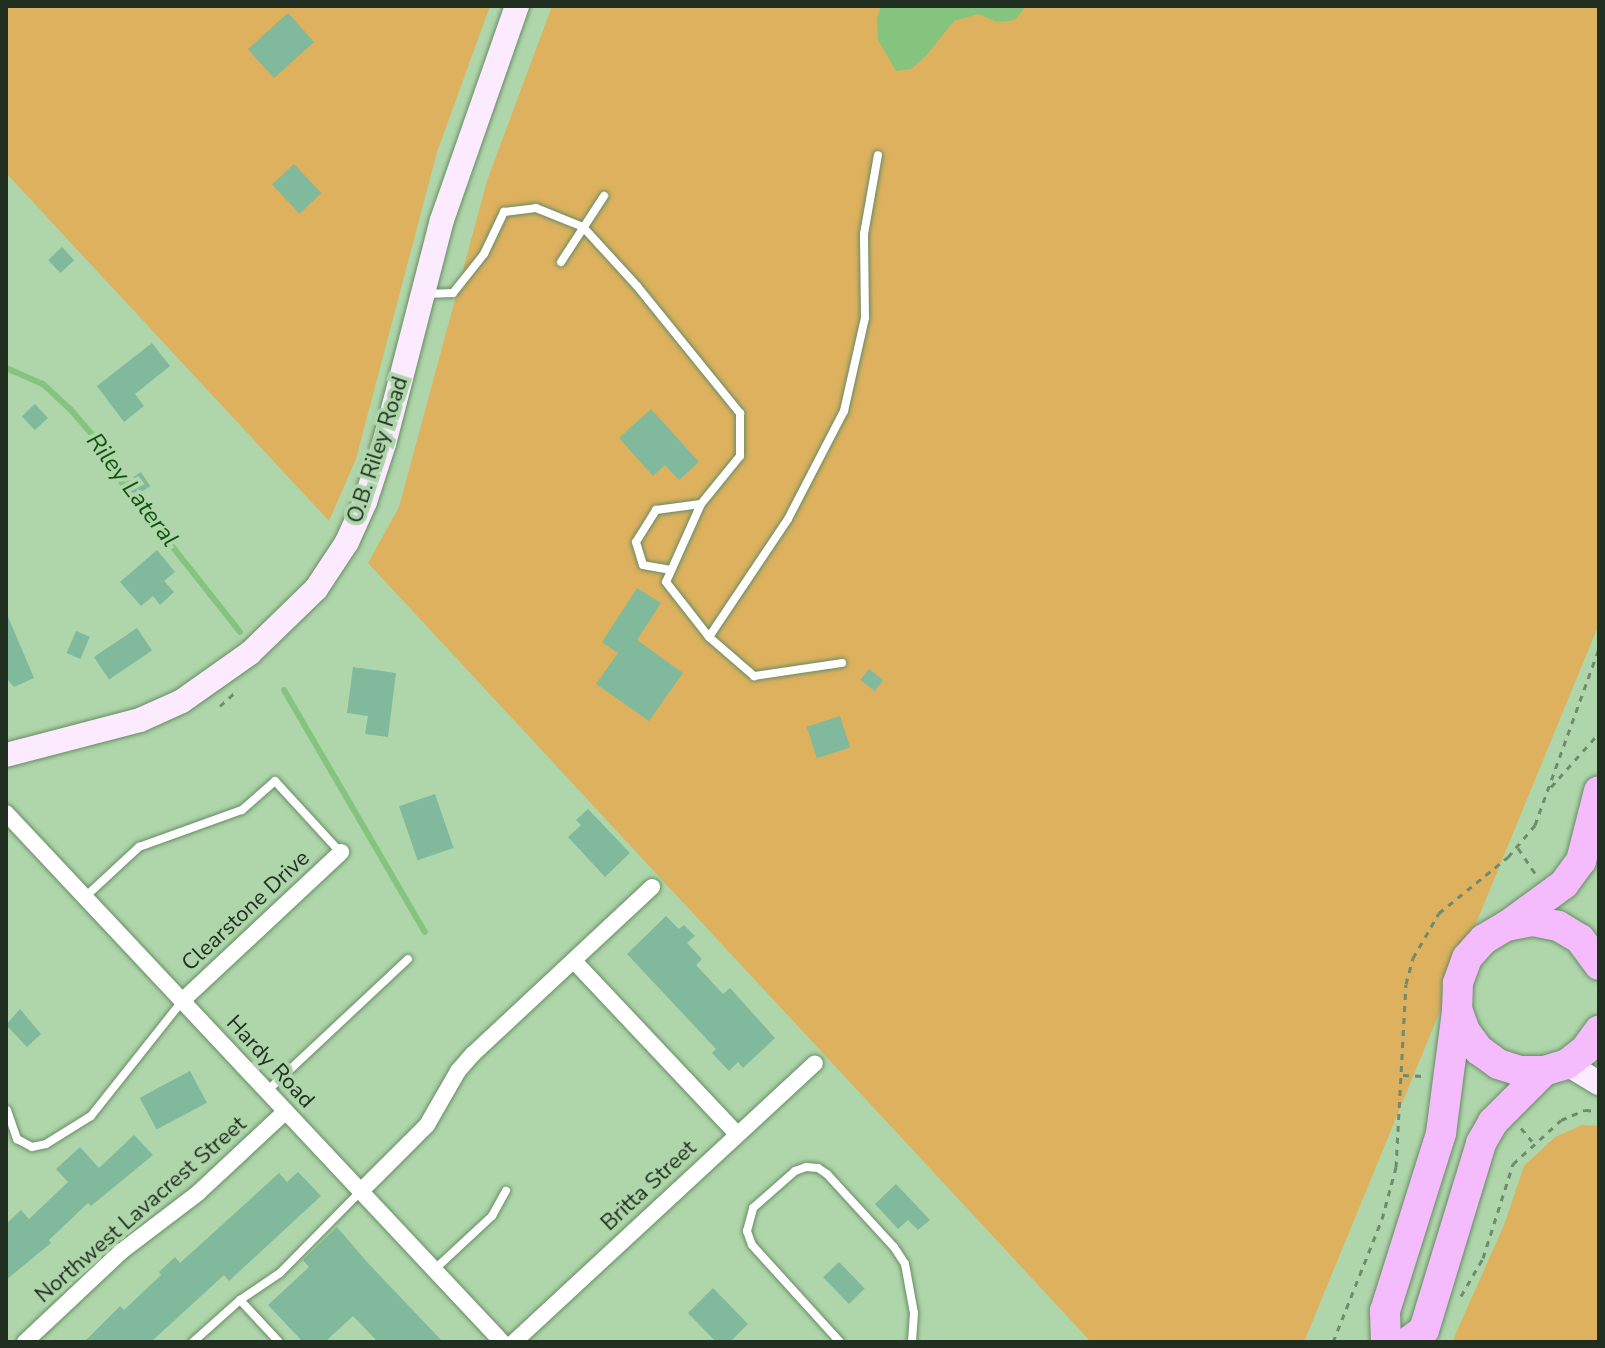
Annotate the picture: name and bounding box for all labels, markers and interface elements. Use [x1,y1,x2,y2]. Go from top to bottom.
street label: O.B. Riley Road [342,373,414,527]
water label: Riley Lateral [80,427,184,553]
street label: Clearstone Drive [177,845,315,977]
street label: Hardy Road [220,1010,320,1114]
street label: Northwest Lavacrest Street [30,1111,252,1309]
street label: Britta Street [596,1135,702,1237]

